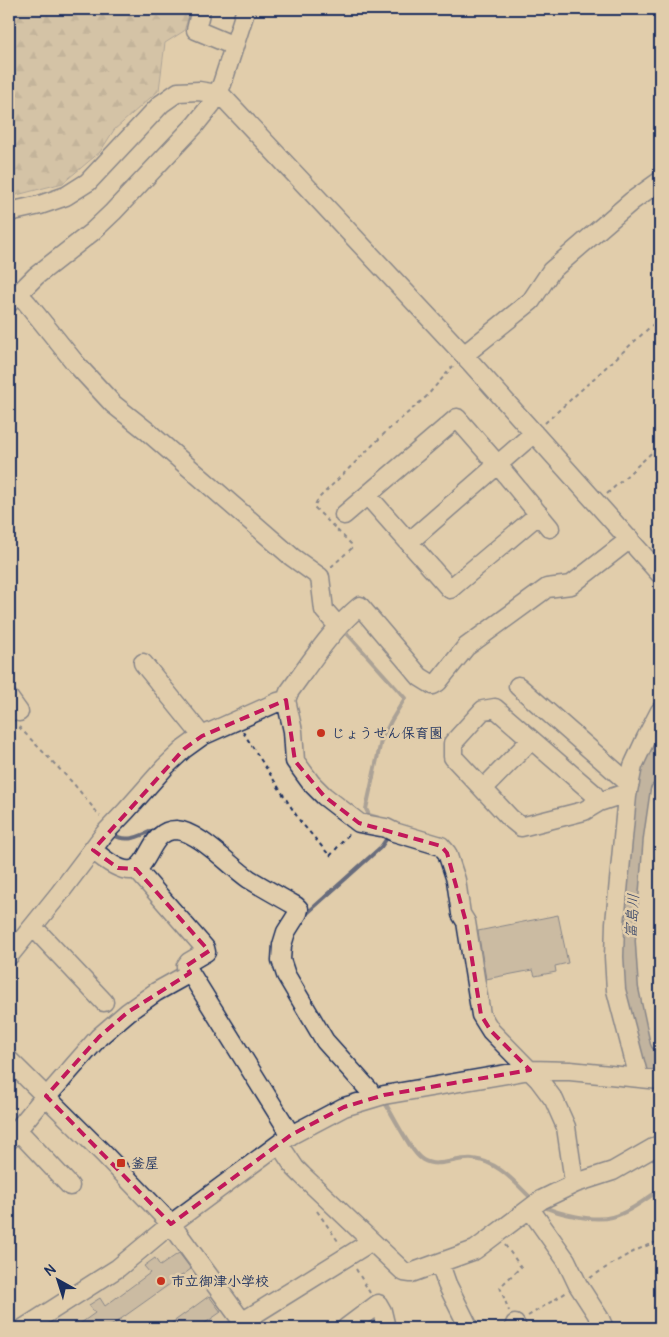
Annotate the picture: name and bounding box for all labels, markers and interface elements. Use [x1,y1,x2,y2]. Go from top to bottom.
place label: じょうせん保育園 [331,725,443,742]
marker: じょうせん保育園 [315,727,327,739]
water label: 富島川 [621,893,644,939]
place label: 釜屋 [131,1155,159,1172]
marker: 釜屋 [115,1157,127,1169]
north arrow [32,1254,82,1304]
text: N [41,1261,59,1280]
place label: 市立御津小学校 [171,1273,269,1290]
marker: 市立御津小学校 [155,1275,167,1287]

